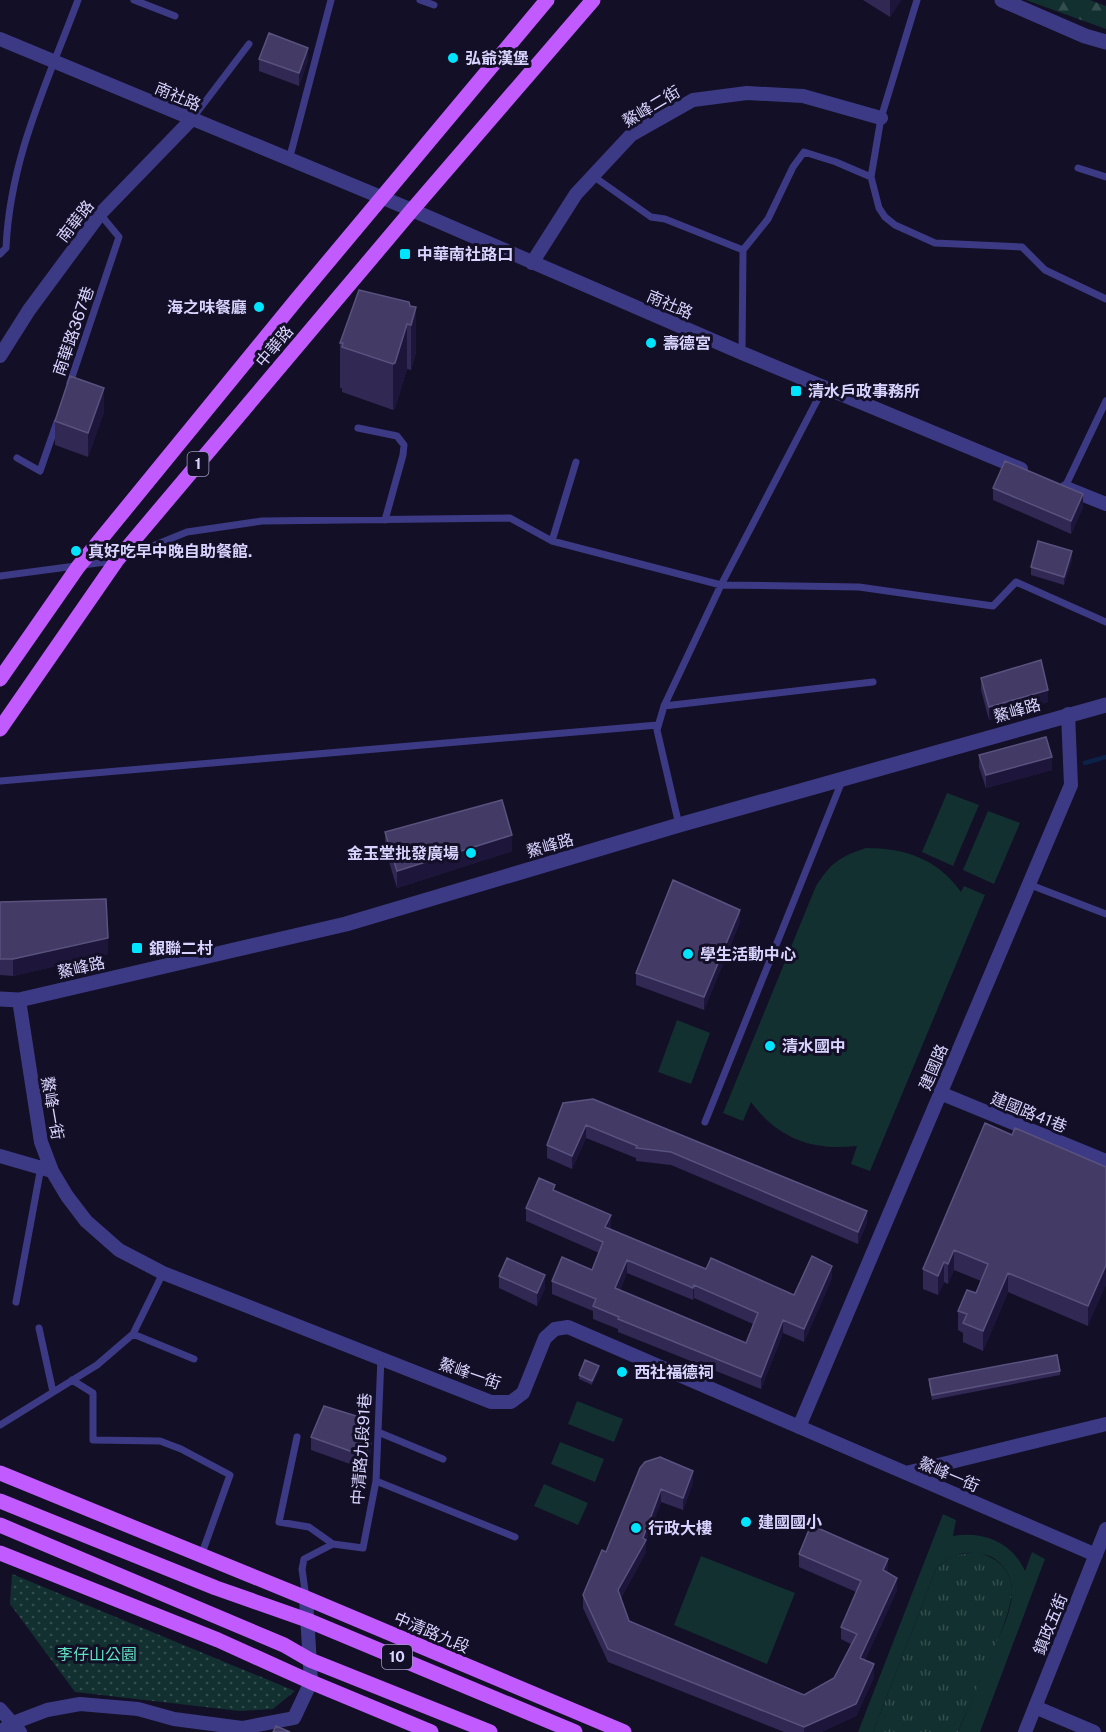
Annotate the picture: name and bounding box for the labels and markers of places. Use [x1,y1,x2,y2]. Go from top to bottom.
place label: 弘爺漢堡 [465,49,529,68]
marker: 弘爺漢堡 [446,51,460,65]
place label: 中華南社路口 [417,245,513,264]
marker: 中華南社路口 [398,247,412,261]
place label: 海之味餐廳 [167,298,247,317]
marker: 海之味餐廳 [252,300,266,314]
place label: 壽德宮 [663,334,711,353]
marker: 壽德宮 [644,336,658,350]
place label: 清水戶政事務所 [808,382,920,401]
marker: 清水戶政事務所 [789,384,803,398]
place label: 真好吃早中晚自助餐館. [88,542,252,561]
marker: 真好吃早中晚自助餐館. [69,544,83,558]
place label: 金玉堂批發廣場 [347,844,459,863]
marker: 金玉堂批發廣場 [464,846,478,860]
place label: 銀聯二村 [149,939,213,958]
marker: 銀聯二村 [130,941,144,955]
place label: 學生活動中心 [700,945,796,964]
marker: 學生活動中心 [681,947,695,961]
place label: 清水國中 [782,1037,846,1056]
marker: 清水國中 [763,1039,777,1053]
place label: 西社福德祠 [634,1363,714,1382]
marker: 西社福德祠 [615,1365,629,1379]
place label: 建國國小 [758,1513,822,1532]
marker: 建國國小 [739,1515,753,1529]
place label: 行政大樓 [648,1519,712,1538]
marker: 行政大樓 [629,1521,643,1535]

